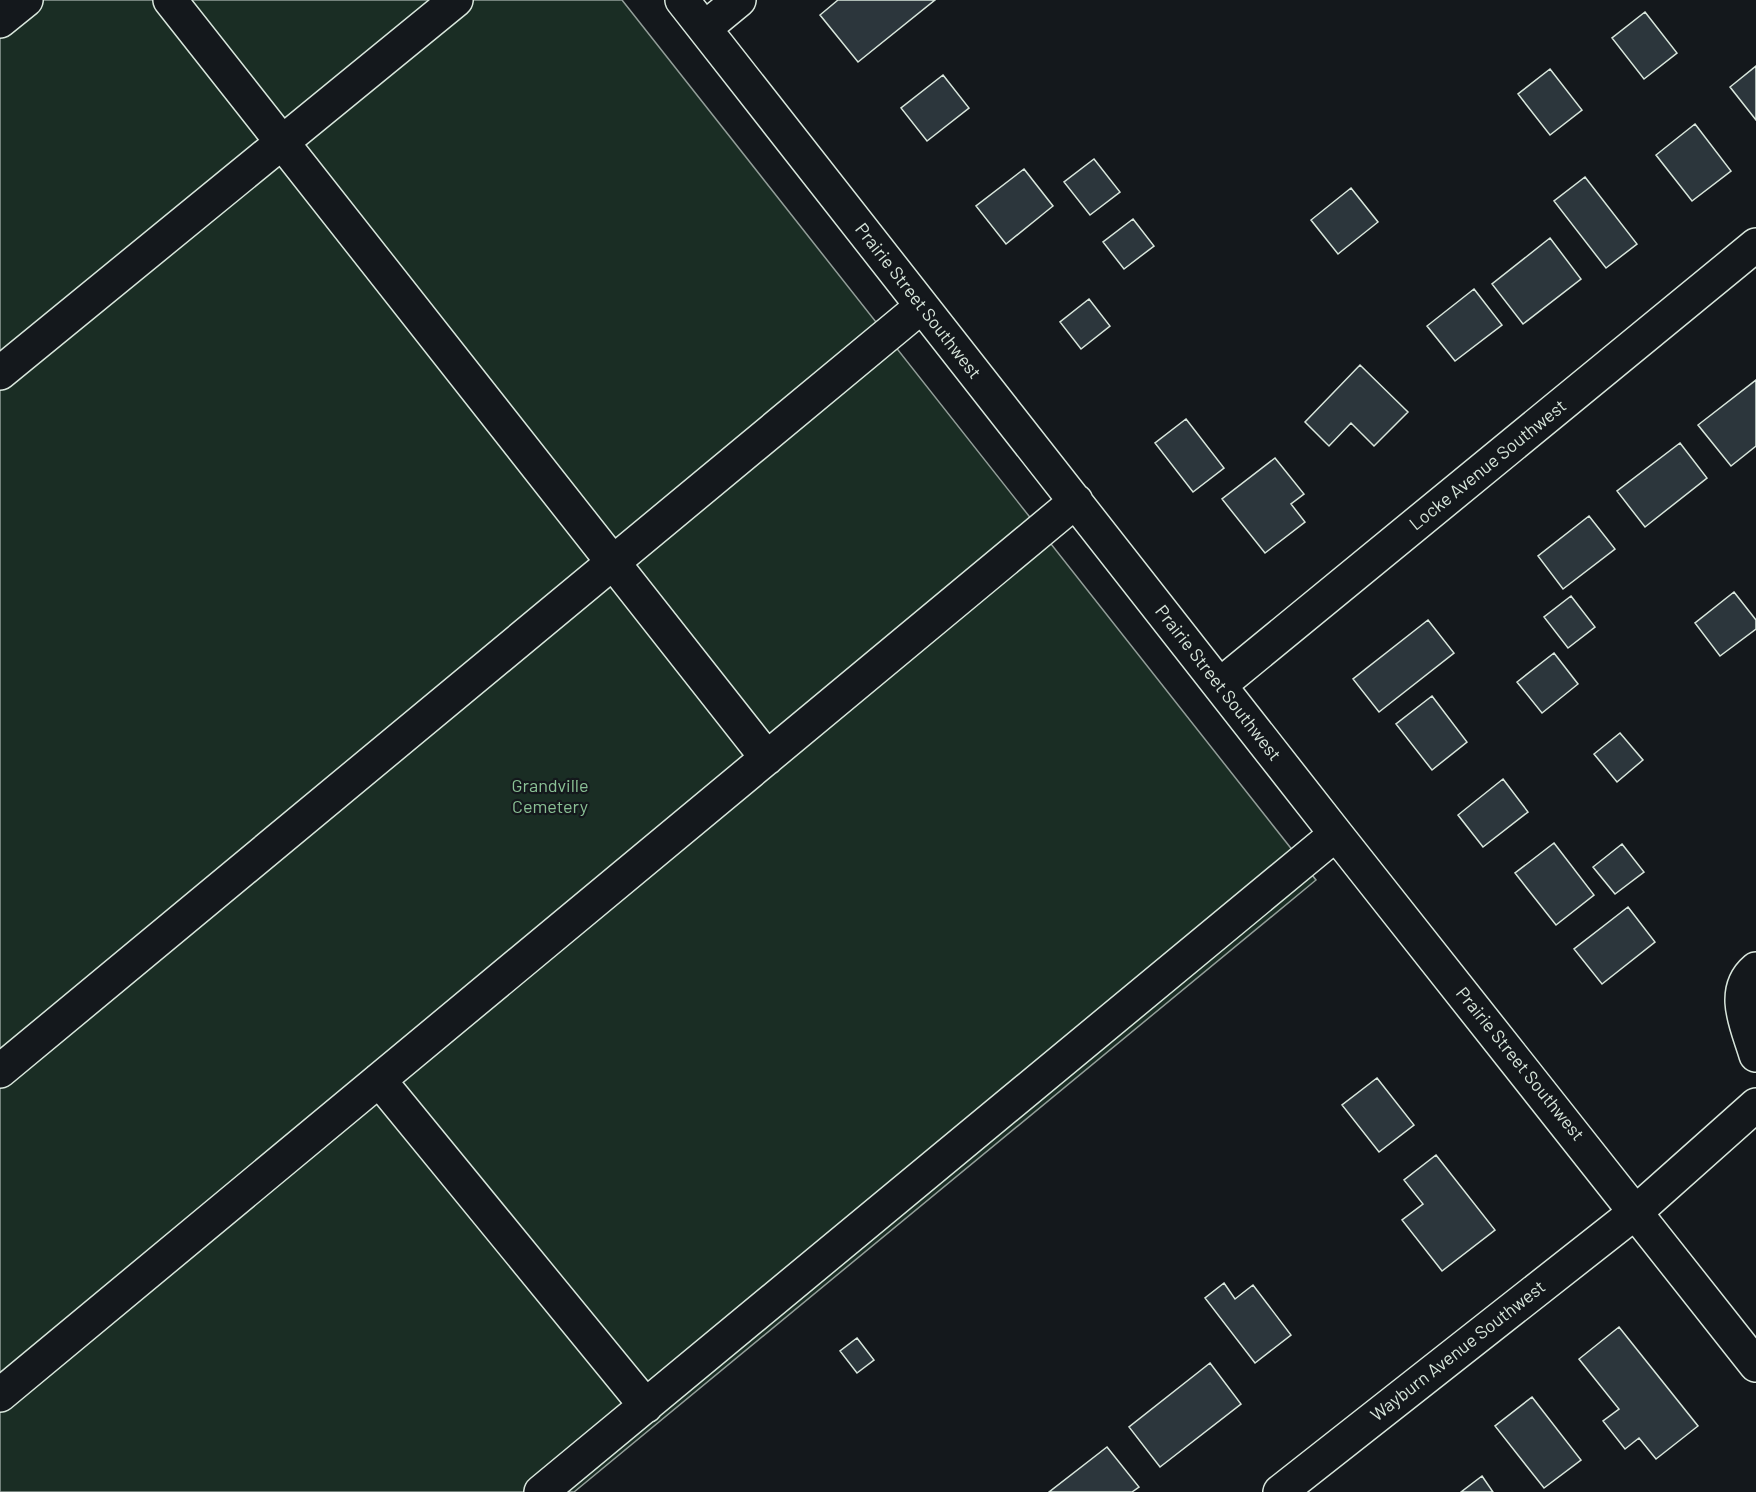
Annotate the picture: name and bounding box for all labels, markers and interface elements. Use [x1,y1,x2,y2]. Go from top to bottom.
street label: Prairie Street Southwest [851,218,986,383]
street label: Locke Avenue Southwest [1405,394,1570,534]
street label: Prairie Street Southwest [1151,600,1286,765]
park label: Grandville Cemetery [511,774,589,817]
street label: Prairie Street Southwest [1452,982,1590,1145]
street label: Wayburn Avenue Southwest [1366,1275,1549,1425]

